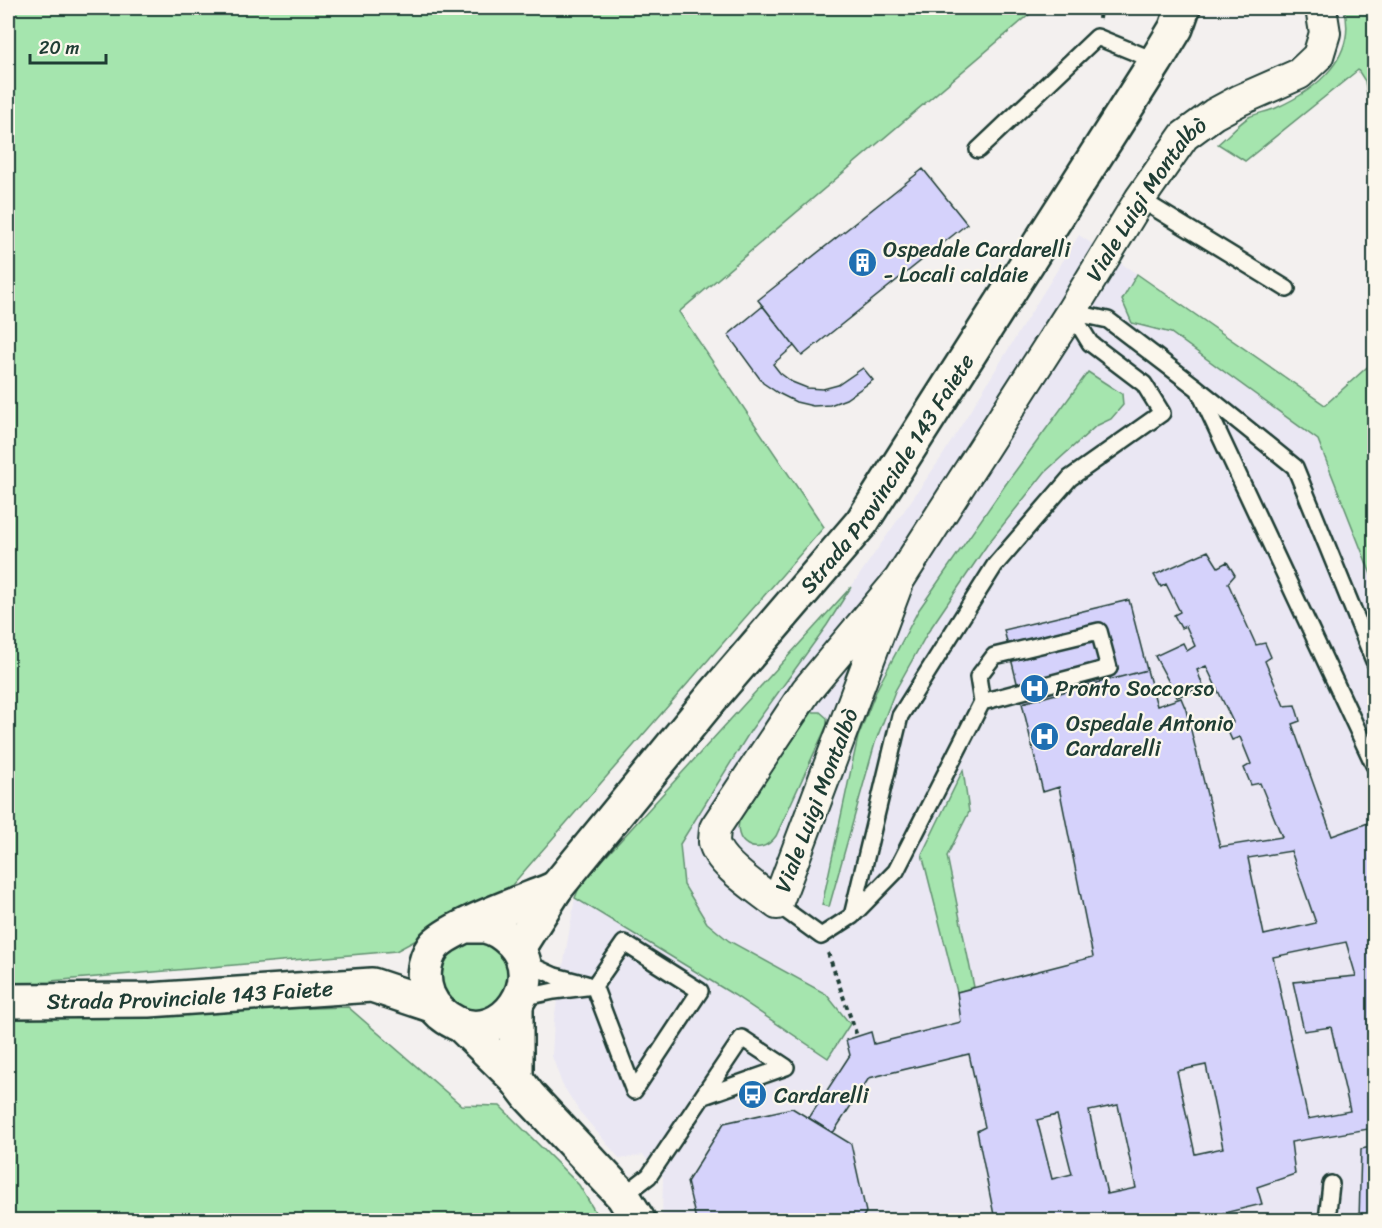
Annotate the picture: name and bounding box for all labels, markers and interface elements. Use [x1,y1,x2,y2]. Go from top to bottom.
scale bar [30,27,106,65]
text: 20 m [39,32,79,64]
street label: Viale Luigi Montalbò [1075,106,1215,289]
place label: Ospedale Cardarelli - Locali caldaie [883,230,1071,294]
building icon: Ospedale Cardarelli - Locali caldaie [846,246,878,278]
street label: Strada Provinciale 143 Faiete [789,346,985,603]
place label: Pronto Soccorso [1055,669,1214,708]
hospital icon: Pronto Soccorso [1018,672,1050,704]
street label: Viale Luigi Montalbò [763,702,870,898]
place label: Ospedale Antonio Cardarelli [1066,704,1234,768]
hospital icon: Ospedale Antonio Cardarelli [1029,720,1061,752]
street label: Strada Provinciale 143 Faiete [47,969,334,1021]
place label: Cardarelli [774,1076,870,1115]
bus stop icon: Cardarelli [737,1079,769,1111]

